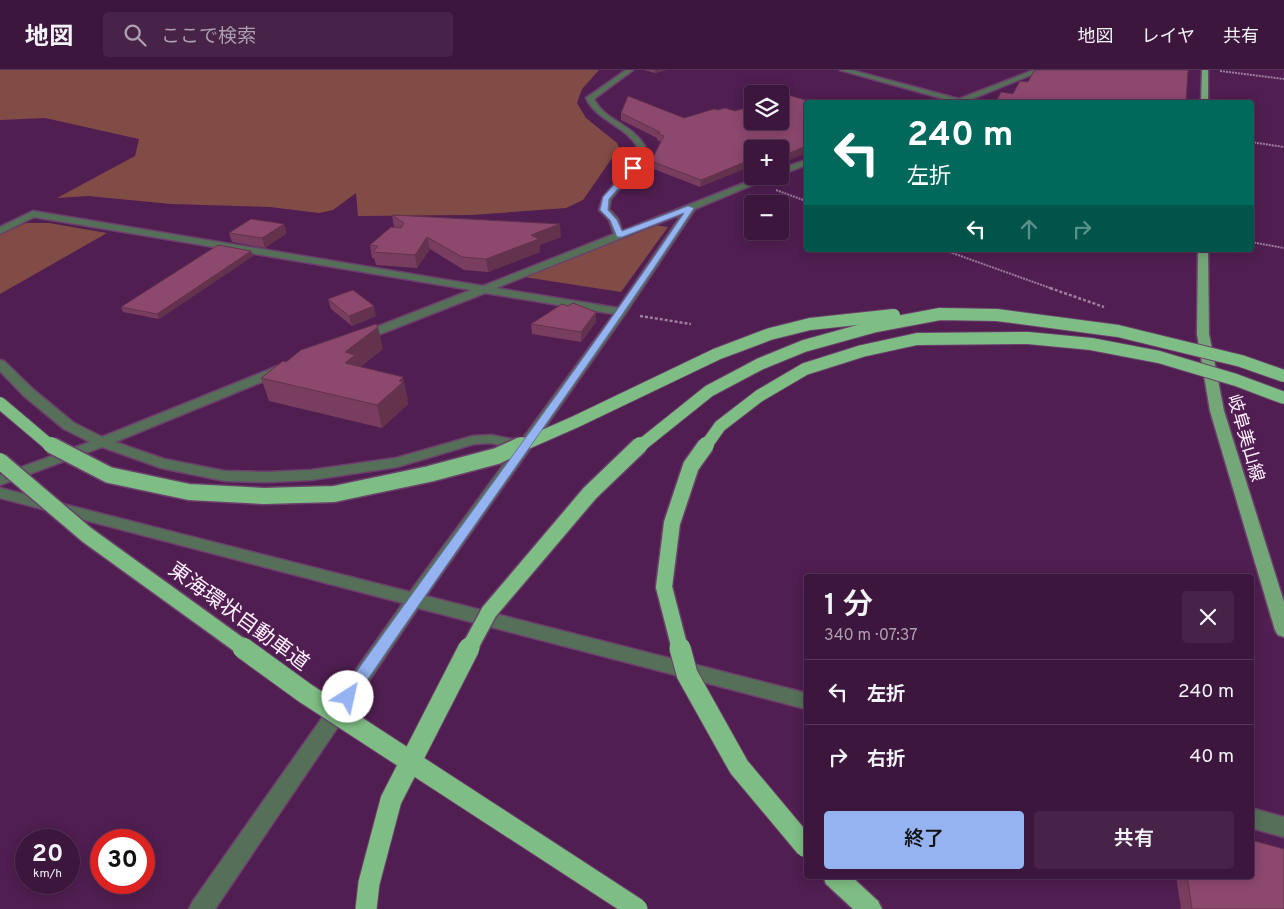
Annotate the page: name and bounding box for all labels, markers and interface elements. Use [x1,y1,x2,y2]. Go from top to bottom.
search box [103,12,453,57]
icon: search [121,21,149,49]
text: 地図 [25,23,73,53]
text: ここで検索 [161,25,256,49]
text: 地図 [1078,26,1114,49]
text: レイヤ [1142,26,1195,49]
text: 共有 [1223,26,1259,49]
map controls [744,85,789,240]
button: layers [744,85,789,130]
text: 240 m [907,114,1013,158]
icon: left [824,120,889,185]
button: + [744,140,789,185]
pin [612,147,654,189]
icon: arrive [619,154,647,182]
text: 左折 [907,164,951,191]
button: − [744,195,789,240]
icon: left [962,215,990,243]
icon: ahead [1015,215,1043,243]
icon: right [1068,215,1096,243]
street label: 岐阜美山線 [1221,392,1268,485]
street label: 東海環状自動車道 [162,557,314,678]
text: 1 分 [824,588,873,625]
button: close [1182,591,1234,643]
text: 340 m · 07:37 [824,626,918,646]
position arrow [321,670,373,722]
icon: left [824,678,852,706]
text: 240 m [1178,680,1234,704]
text: 左折 [867,683,905,707]
icon: right [824,743,852,771]
text: 40 m [1189,745,1234,769]
text: 右折 [867,748,905,772]
button: 終了 [824,811,1024,869]
button: 共有 [1034,811,1234,869]
speed limit sign: 30 [90,829,155,894]
text: 20 [32,839,63,871]
text: km/h [33,866,62,882]

